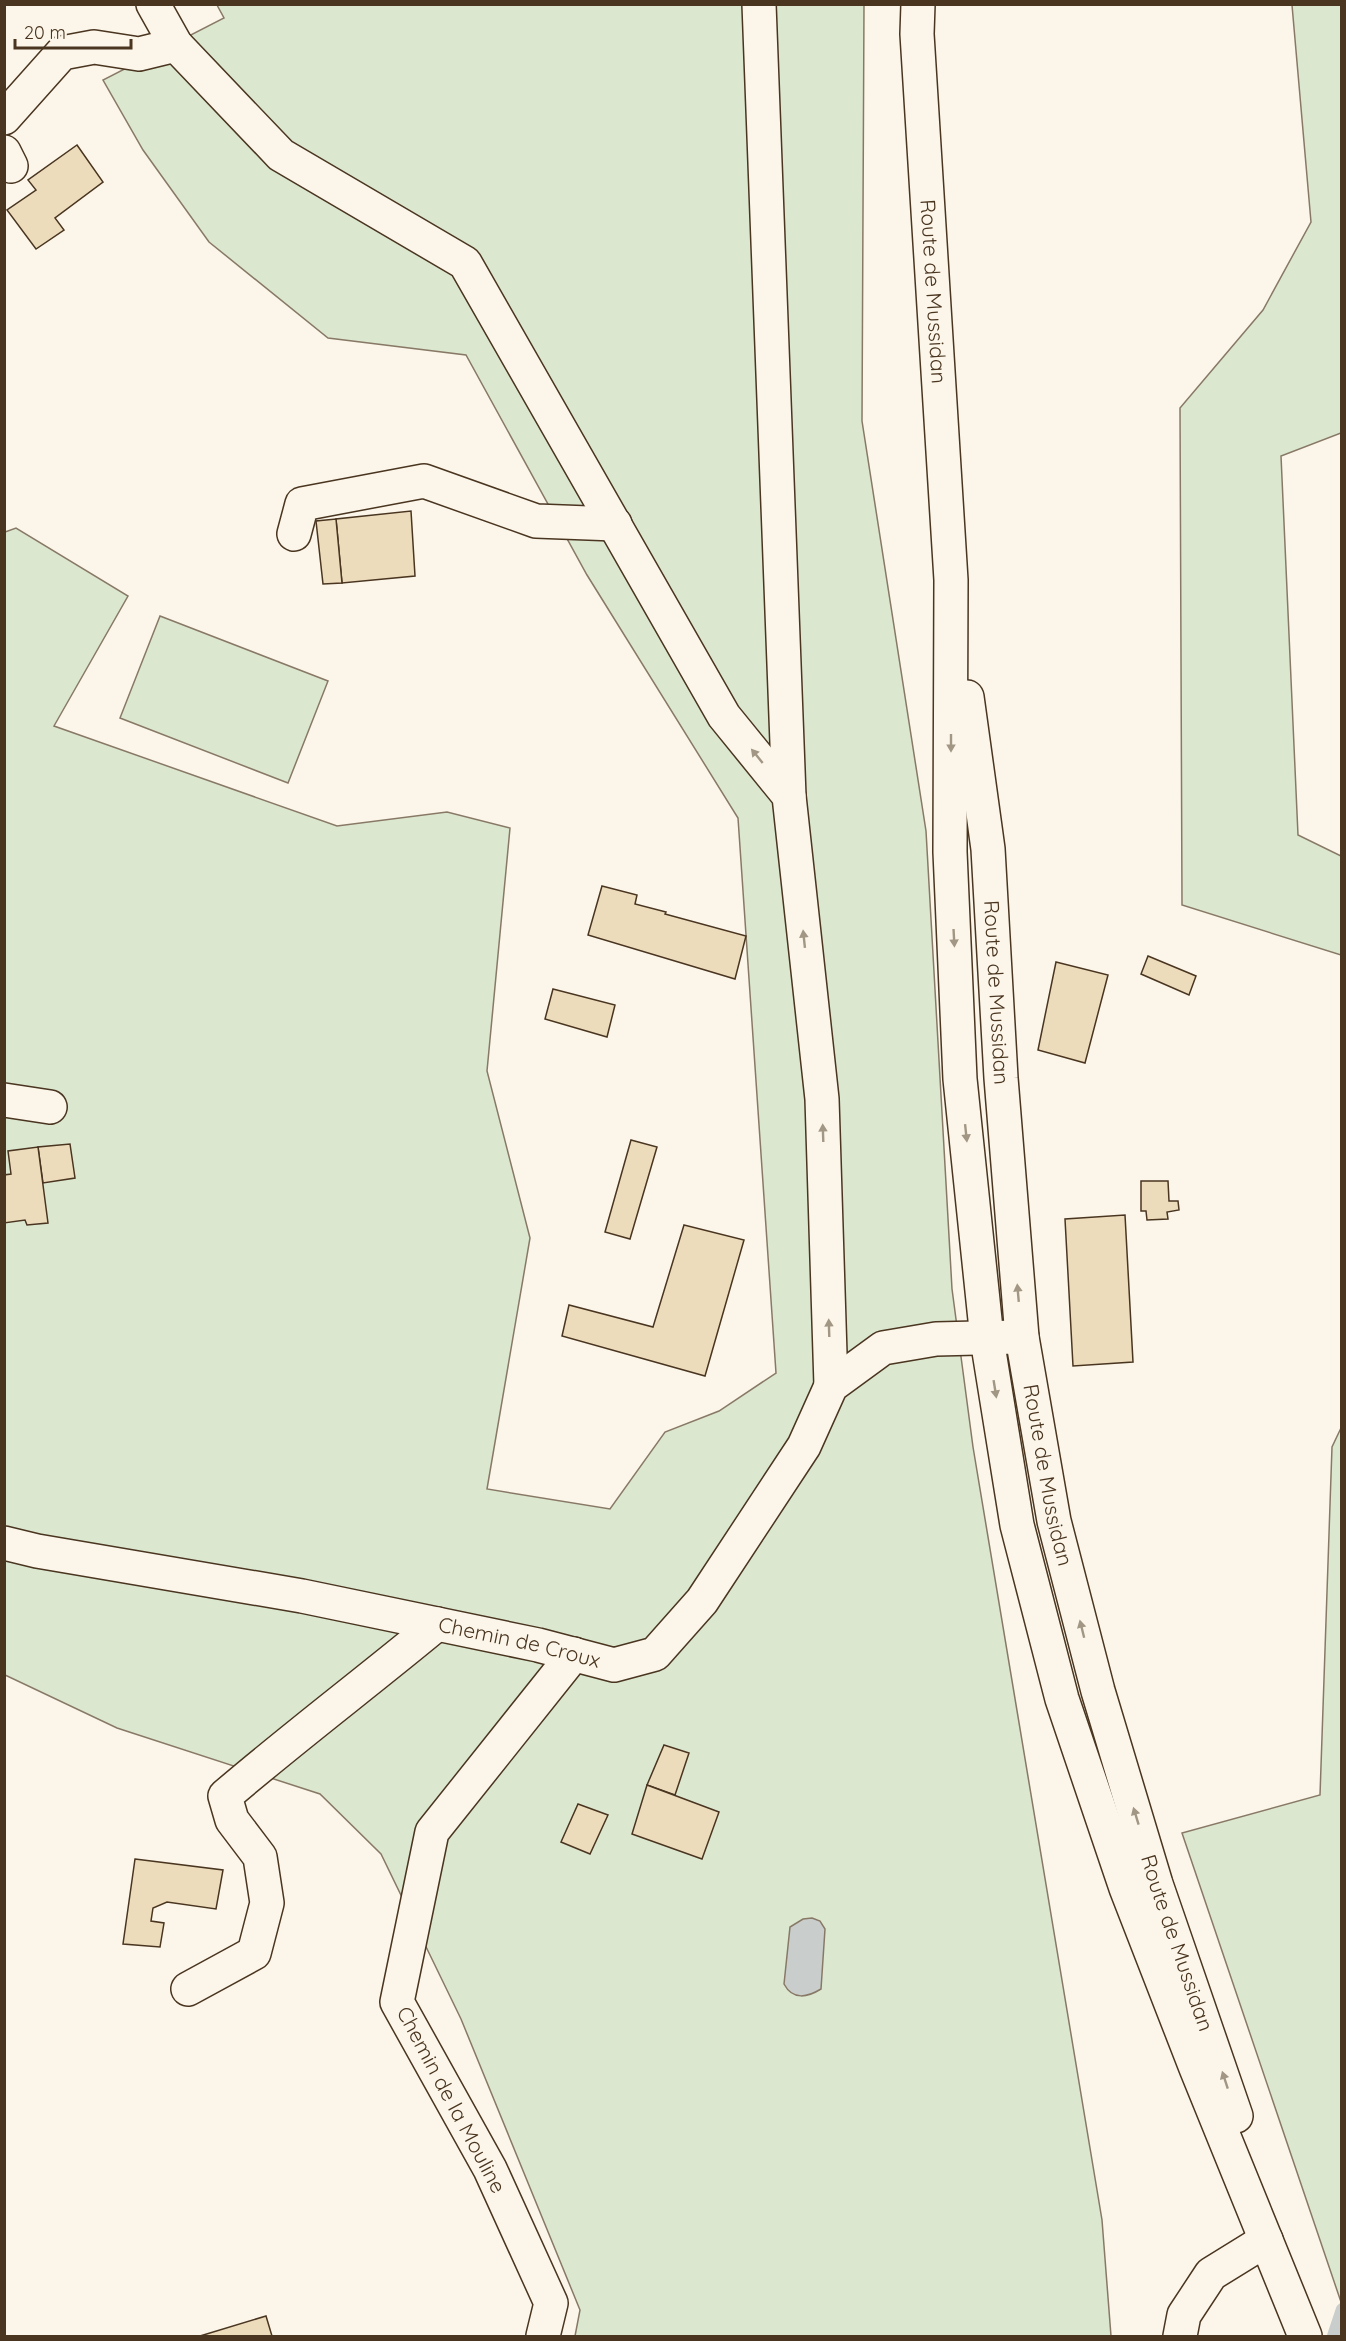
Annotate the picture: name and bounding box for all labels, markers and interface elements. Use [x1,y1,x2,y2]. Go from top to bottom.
scale bar [15,12,130,50]
text: 20 m [24,21,66,44]
street label: Route de Mussidan [915,198,953,384]
one-way arrow [946,734,955,753]
one-way arrow [750,748,763,764]
street label: Route de Mussidan [979,899,1015,1086]
one-way arrow [800,929,809,948]
one-way arrow [949,929,958,948]
one-way arrow [961,1123,971,1142]
one-way arrow [818,1124,828,1143]
one-way arrow [1013,1284,1023,1303]
one-way arrow [825,1318,834,1337]
one-way arrow [991,1380,1000,1399]
street label: Route de Mussidan [1018,1382,1079,1568]
street label: Chemin de Croux [436,1611,603,1673]
one-way arrow [1076,1620,1086,1638]
one-way arrow [1131,1807,1140,1825]
street label: Route de Mussidan [1136,1851,1220,2034]
street label: Chemin de la Mouline [392,2002,512,2197]
one-way arrow [1220,2071,1229,2089]

